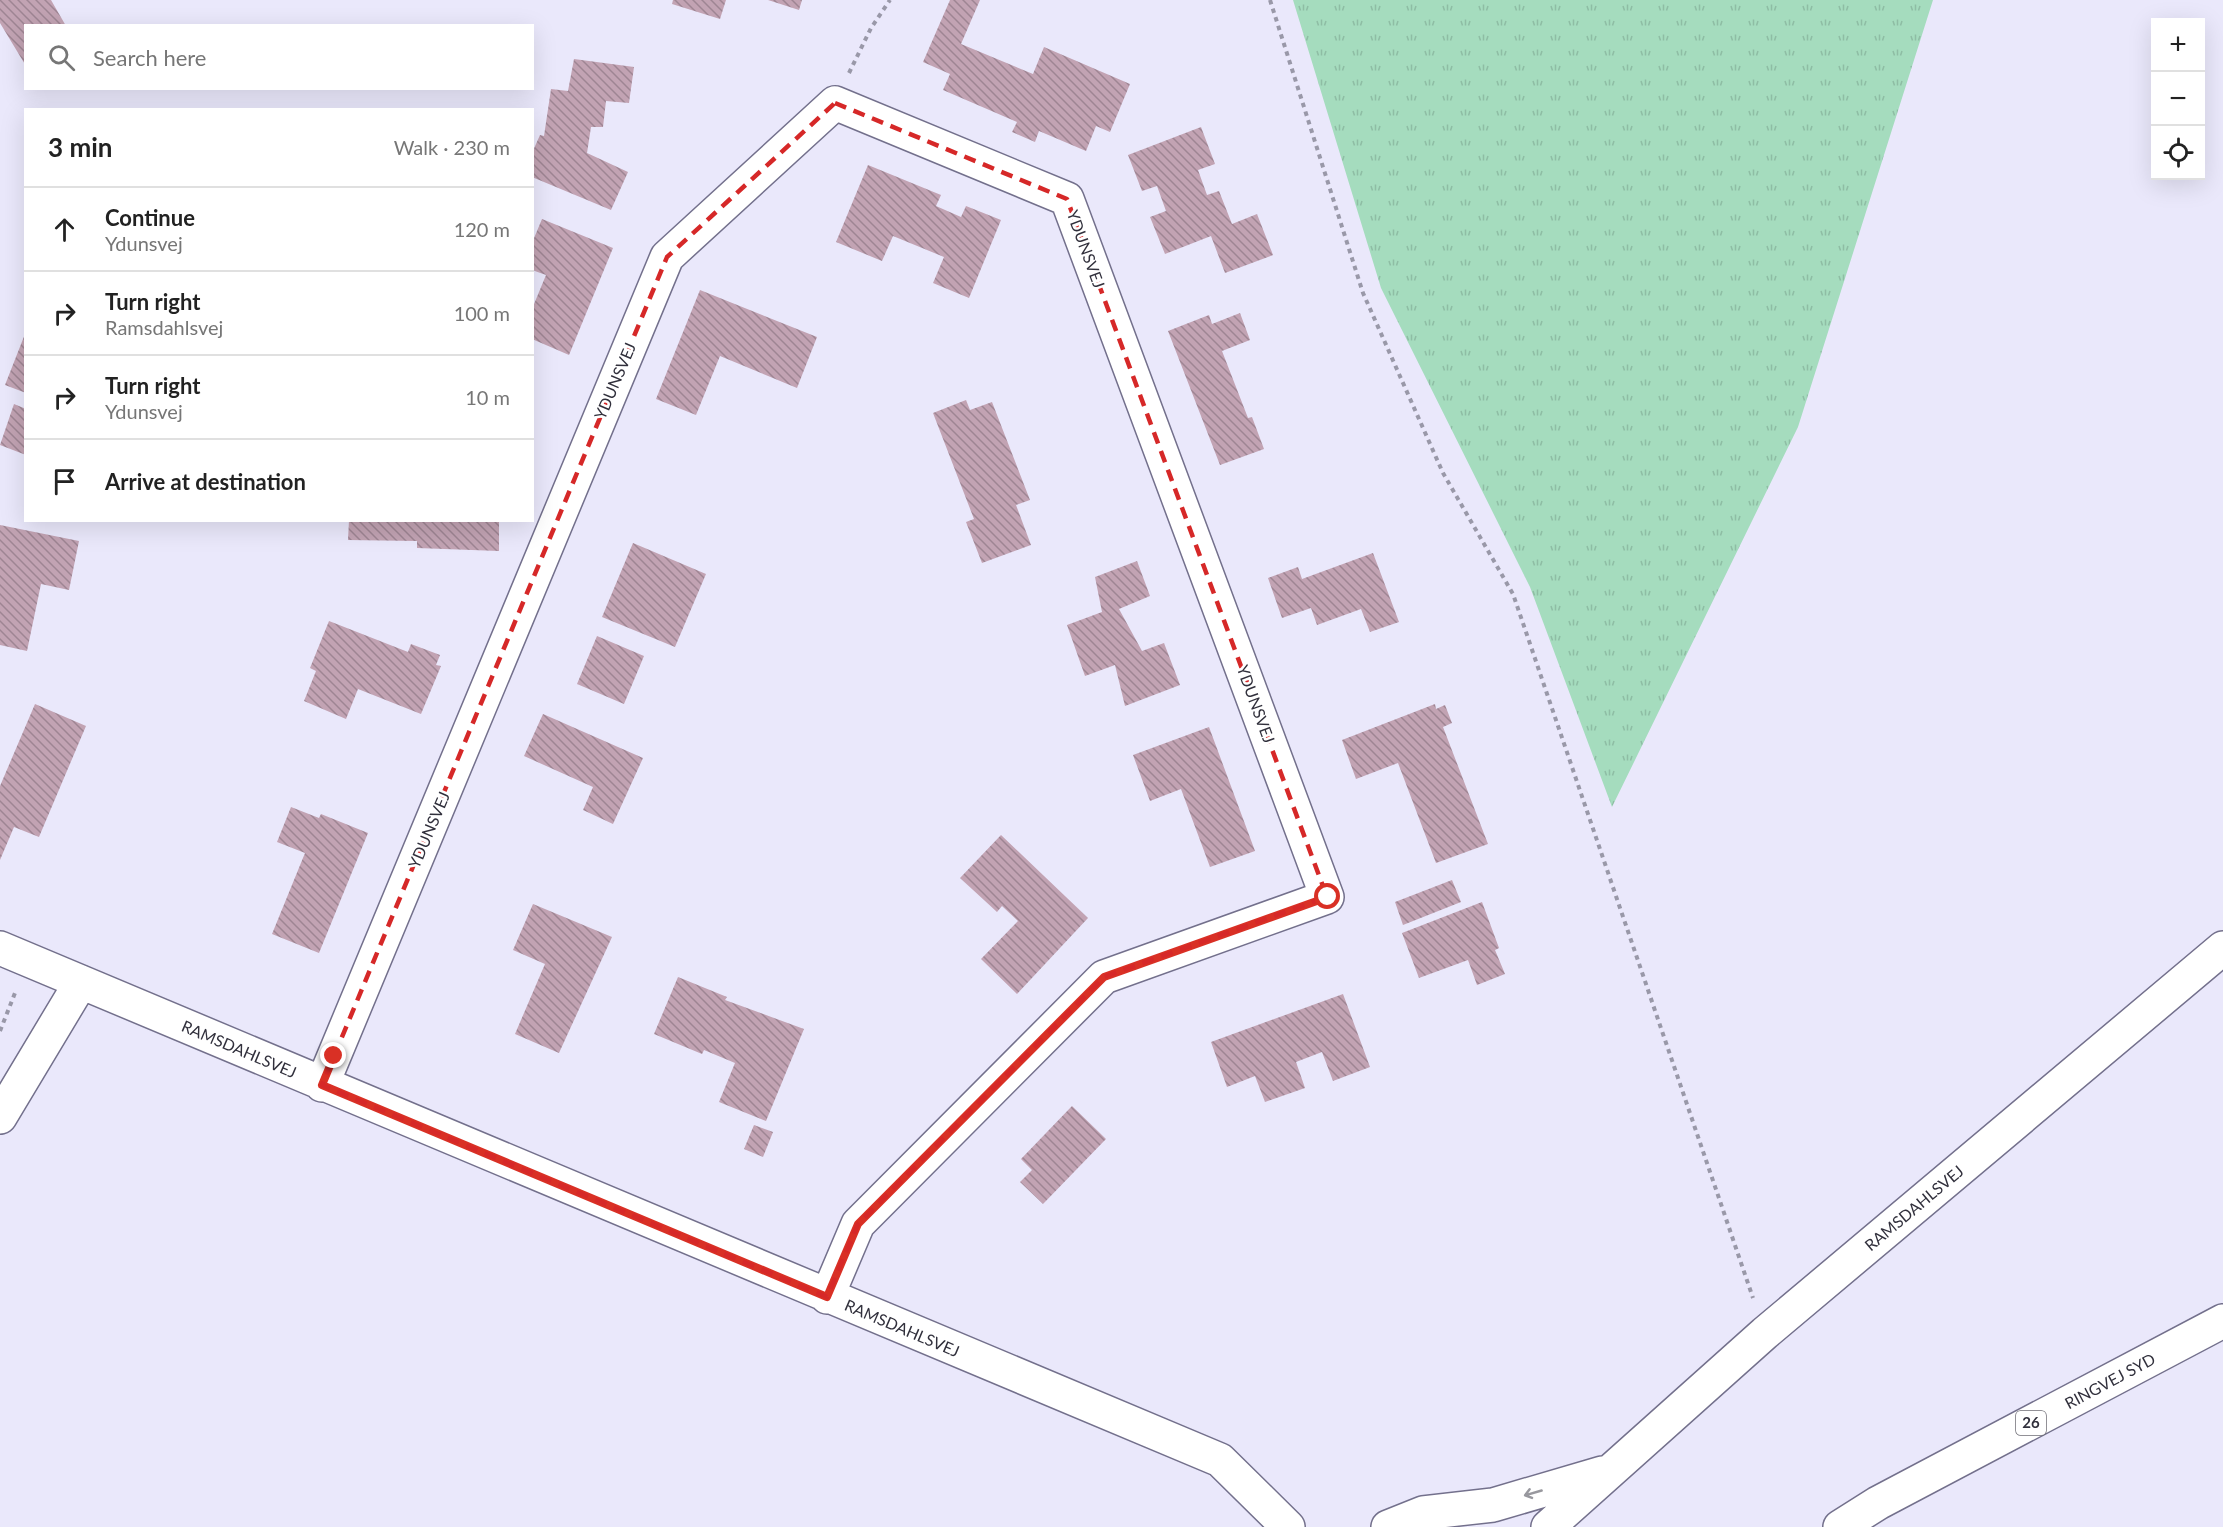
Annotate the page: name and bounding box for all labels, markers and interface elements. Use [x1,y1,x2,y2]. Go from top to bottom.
map controls [2151,18,2205,180]
button: + [2151,18,2205,72]
search box [24,24,534,90]
icon: search [45,41,78,74]
text: Search here [93,44,206,71]
button: − [2151,72,2205,126]
button: locate [2151,126,2205,180]
text: 3 min [48,131,112,163]
text: Walk · 230 m [394,135,510,159]
text: Continue [105,204,195,231]
street label: YDUNSVEJ [1064,207,1109,290]
icon: ahead [48,213,81,246]
text: 120 m [454,217,510,241]
text: Ydunsvej [105,231,183,255]
text: Turn right [105,288,200,315]
icon: right [48,297,81,330]
text: 100 m [454,301,510,325]
text: Ramsdahlsvej [105,315,223,339]
street label: YDUNSVEJ [590,340,639,422]
text: Turn right [105,372,200,399]
icon: right [48,381,81,414]
text: 10 m [465,385,510,409]
text: Ydunsvej [105,399,183,423]
icon: arrive [48,465,81,498]
text: Arrive at destination [105,468,306,495]
street label: YDUNSVEJ [1234,662,1279,745]
street label: YDUNSVEJ [404,789,453,871]
route start [1314,883,1340,909]
street label: RAMSDAHLSVEJ [179,1016,299,1081]
route end [320,1042,346,1068]
street label: RAMSDAHLSVEJ [1861,1161,1967,1254]
street label: RAMSDAHLSVEJ [842,1295,962,1360]
street label: RINGVEJ SYD [2061,1349,2158,1412]
road number: 26 [2016,1411,2046,1435]
one-way arrow [1524,1488,1543,1499]

